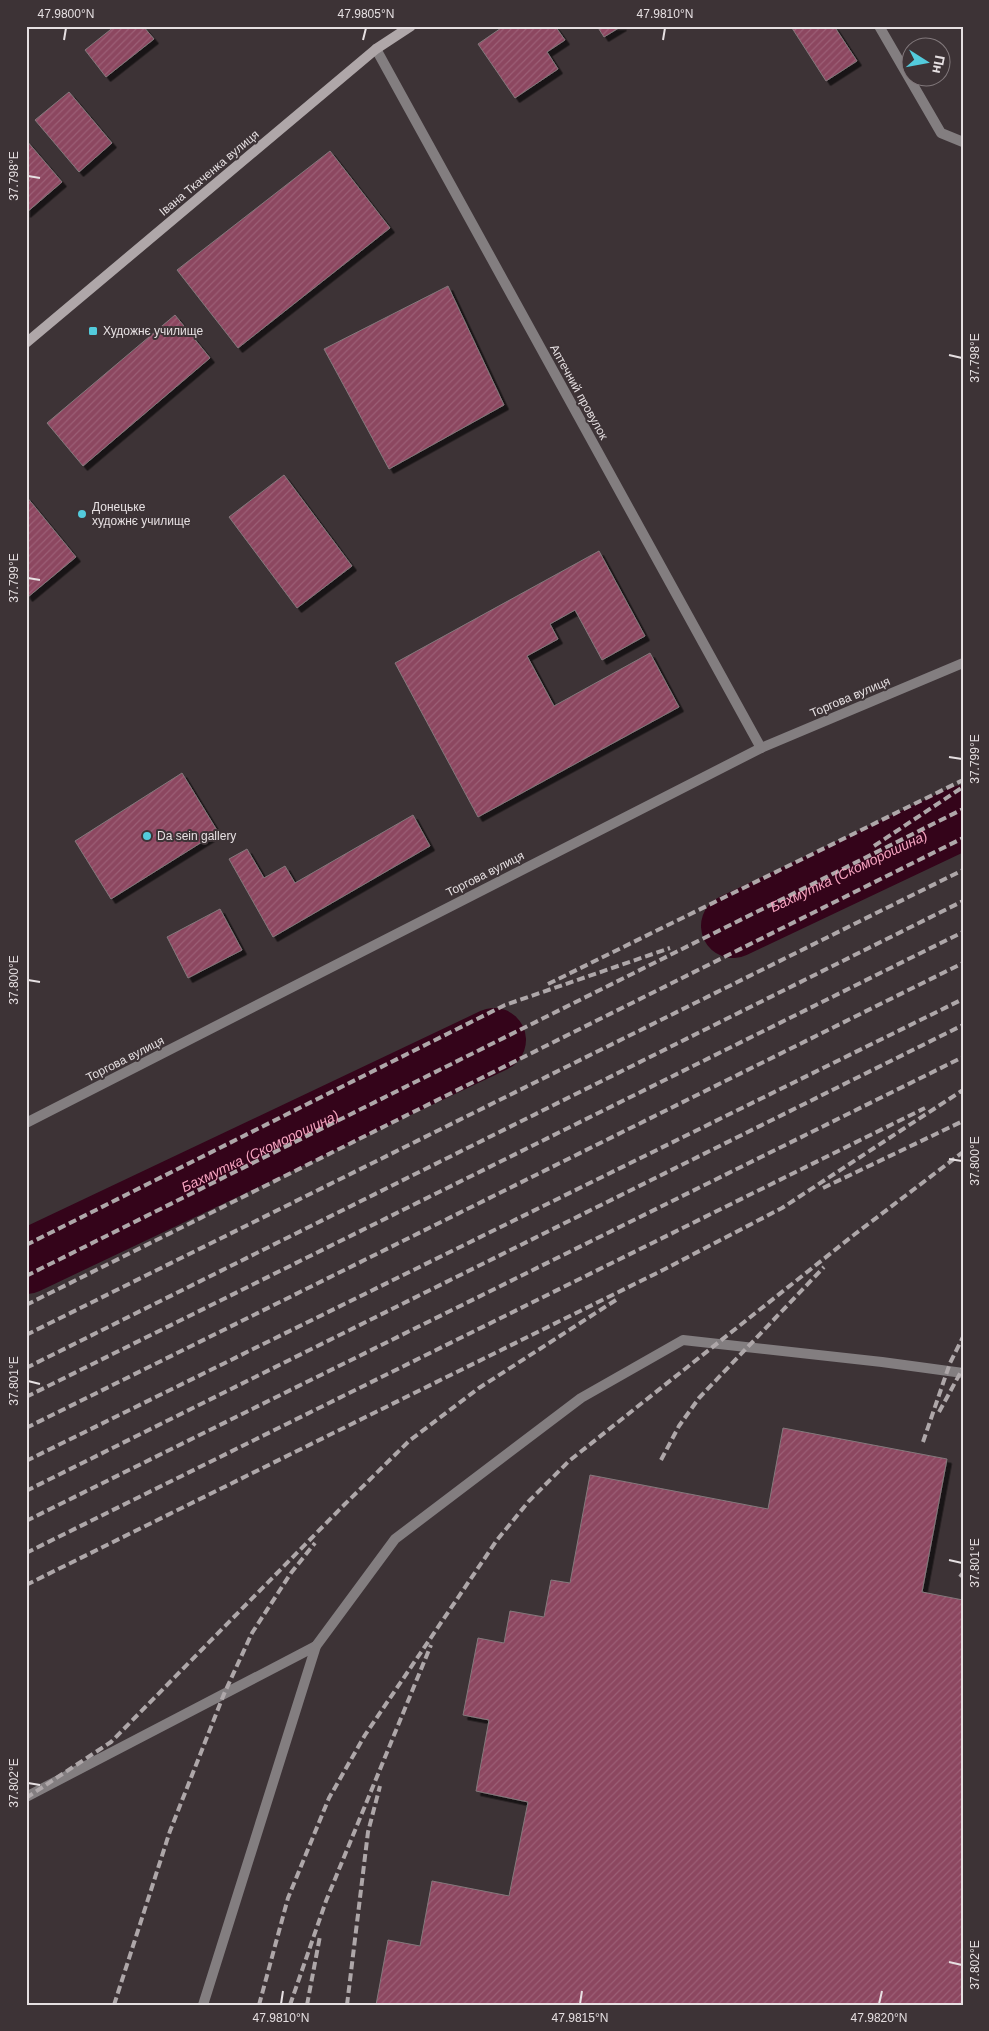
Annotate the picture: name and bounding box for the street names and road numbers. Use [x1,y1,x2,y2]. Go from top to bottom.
street label: Івана Ткаченка вулиця [156,127,262,219]
street label: Аптечний провулок [547,342,611,443]
street label: Торгова вулиця [808,674,892,720]
street label: Торгова вулиця [444,848,526,900]
street label: Торгова вулиця [84,1033,166,1085]

